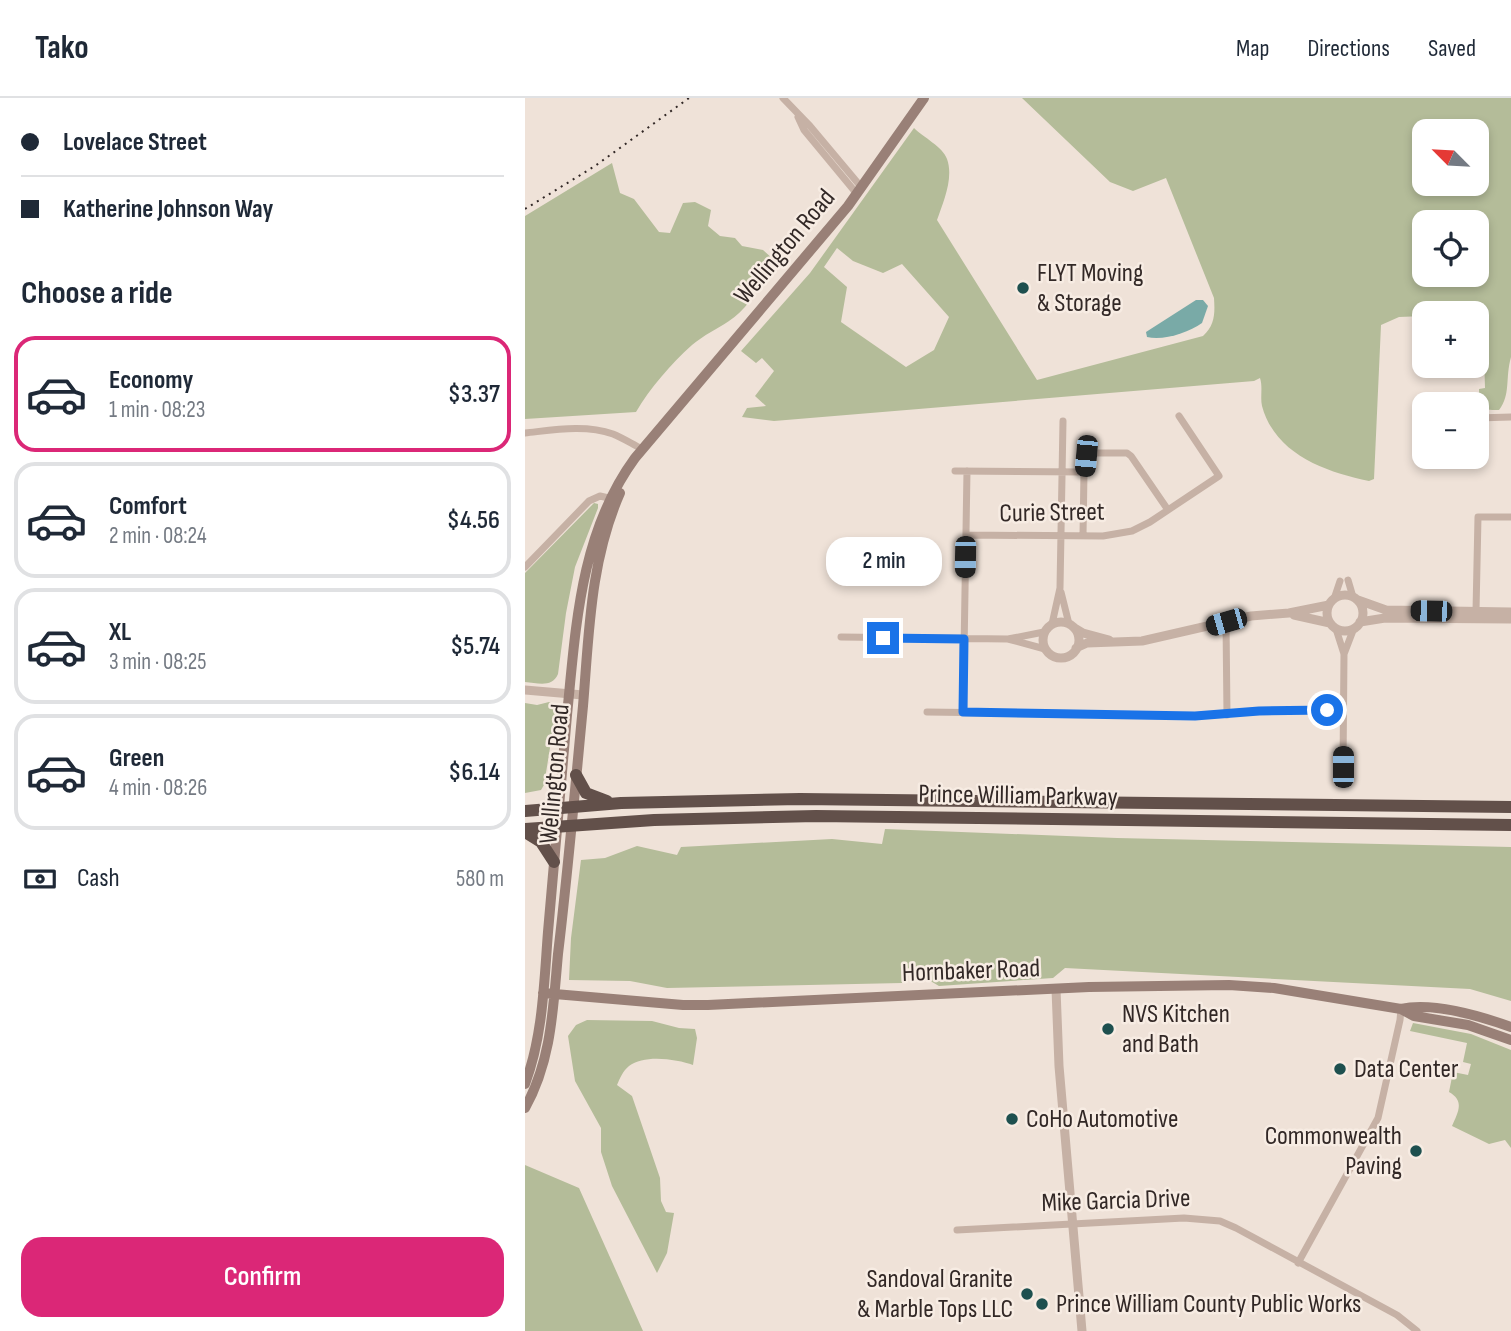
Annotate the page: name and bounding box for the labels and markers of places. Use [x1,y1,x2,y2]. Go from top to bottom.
place label: FLYT Moving & Storage [1037,258,1143,319]
marker: FLYT Moving & Storage [1015,280,1031,296]
place label: NVS Kitchen and Bath [1122,999,1230,1060]
marker: NVS Kitchen and Bath [1100,1021,1116,1037]
place label: Data Center [1354,1054,1459,1085]
marker: Data Center [1332,1061,1348,1077]
place label: CoHo Automotive [1026,1104,1178,1135]
marker: CoHo Automotive [1004,1111,1020,1127]
place label: Commonwealth Paving [1265,1121,1402,1182]
marker: Commonwealth Paving [1408,1143,1424,1159]
place label: Sandoval Granite & Marble Tops LLC [857,1264,1013,1325]
marker: Sandoval Granite & Marble Tops LLC [1019,1286,1035,1302]
place label: Prince William County Public Works [1056,1289,1361,1320]
marker: Prince William County Public Works [1034,1296,1050,1312]

